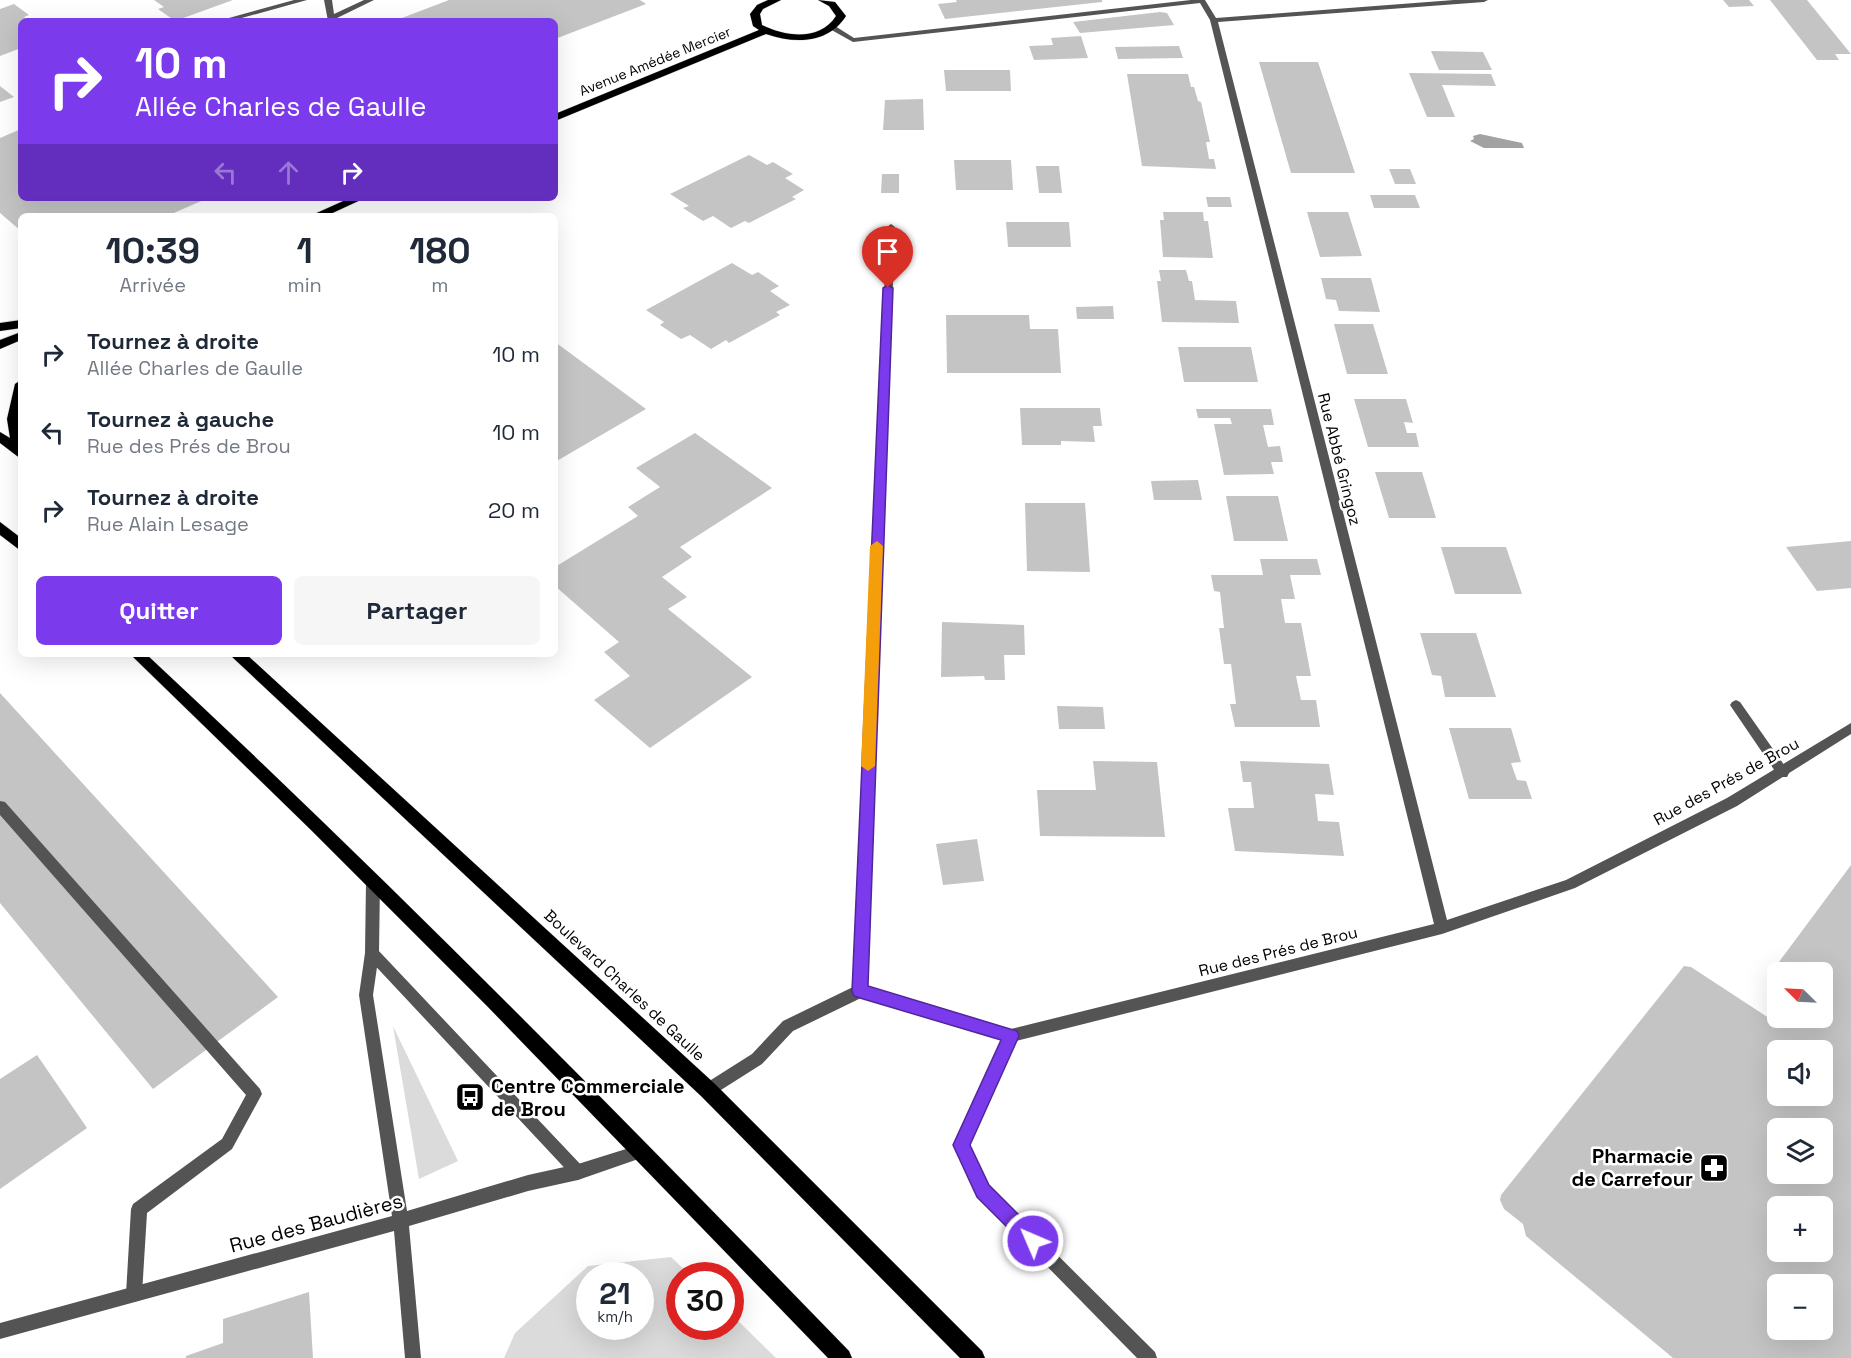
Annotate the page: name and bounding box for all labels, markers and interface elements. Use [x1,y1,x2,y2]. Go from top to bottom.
street label: Avenue Amédée Mercier [577,22,733,100]
text: 10 m [135,37,228,90]
icon: right [36,42,114,120]
text: Allée Charles de Gaulle [135,89,427,124]
icon: left [209,156,242,189]
icon: ahead [272,156,305,189]
icon: right [335,156,368,189]
pin [862,226,913,288]
text: 10:39 [105,228,200,274]
text: 1 [296,228,313,274]
text: 180 [409,228,471,274]
icon: arrive [871,235,904,268]
text: Arrivée [119,272,186,298]
text: min [287,272,322,298]
text: m [431,272,449,298]
text: Tournez à droite [87,327,259,355]
icon: right [36,338,69,371]
text: 10 m [492,340,540,368]
text: Allée Charles de Gaulle [87,355,303,381]
street label: Rue Abbé Gringoz [1313,391,1366,528]
text: Tournez à gauche [87,405,274,433]
icon: left [36,416,69,449]
text: 10 m [492,418,540,446]
text: Rue des Prés de Brou [87,433,291,459]
text: Tournez à droite [87,483,259,511]
icon: right [36,494,69,527]
text: 20 m [488,496,540,524]
text: Rue Alain Lesage [87,511,249,537]
button: Quitter [36,576,282,645]
button: Partager [294,576,540,645]
street label: Rue des Prés de Brou [1650,733,1803,830]
street label: Boulevard Charles de Gaulle [540,905,710,1066]
street label: Rue des Prés de Brou [1196,922,1360,981]
north arrow [1767,962,1833,1028]
map controls [1767,962,1833,1340]
button: sound [1767,1040,1833,1106]
place label: Centre Commerciale de Brou [491,1073,685,1122]
bus stop icon: Centre Commerciale de Brou [454,1081,486,1113]
button: layers [1767,1118,1833,1184]
place label: Pharmacie de Carrefour [1572,1143,1693,1192]
pharmacy icon: Pharmacie de Carrefour [1698,1152,1730,1184]
street label: Rue des Baudières [227,1187,405,1259]
button: + [1767,1196,1833,1262]
position arrow [1001,1209,1065,1273]
speed limit sign: 30 [666,1262,744,1340]
text: 21 [599,1274,631,1313]
button: − [1767,1274,1833,1340]
text: km/h [597,1307,633,1326]

